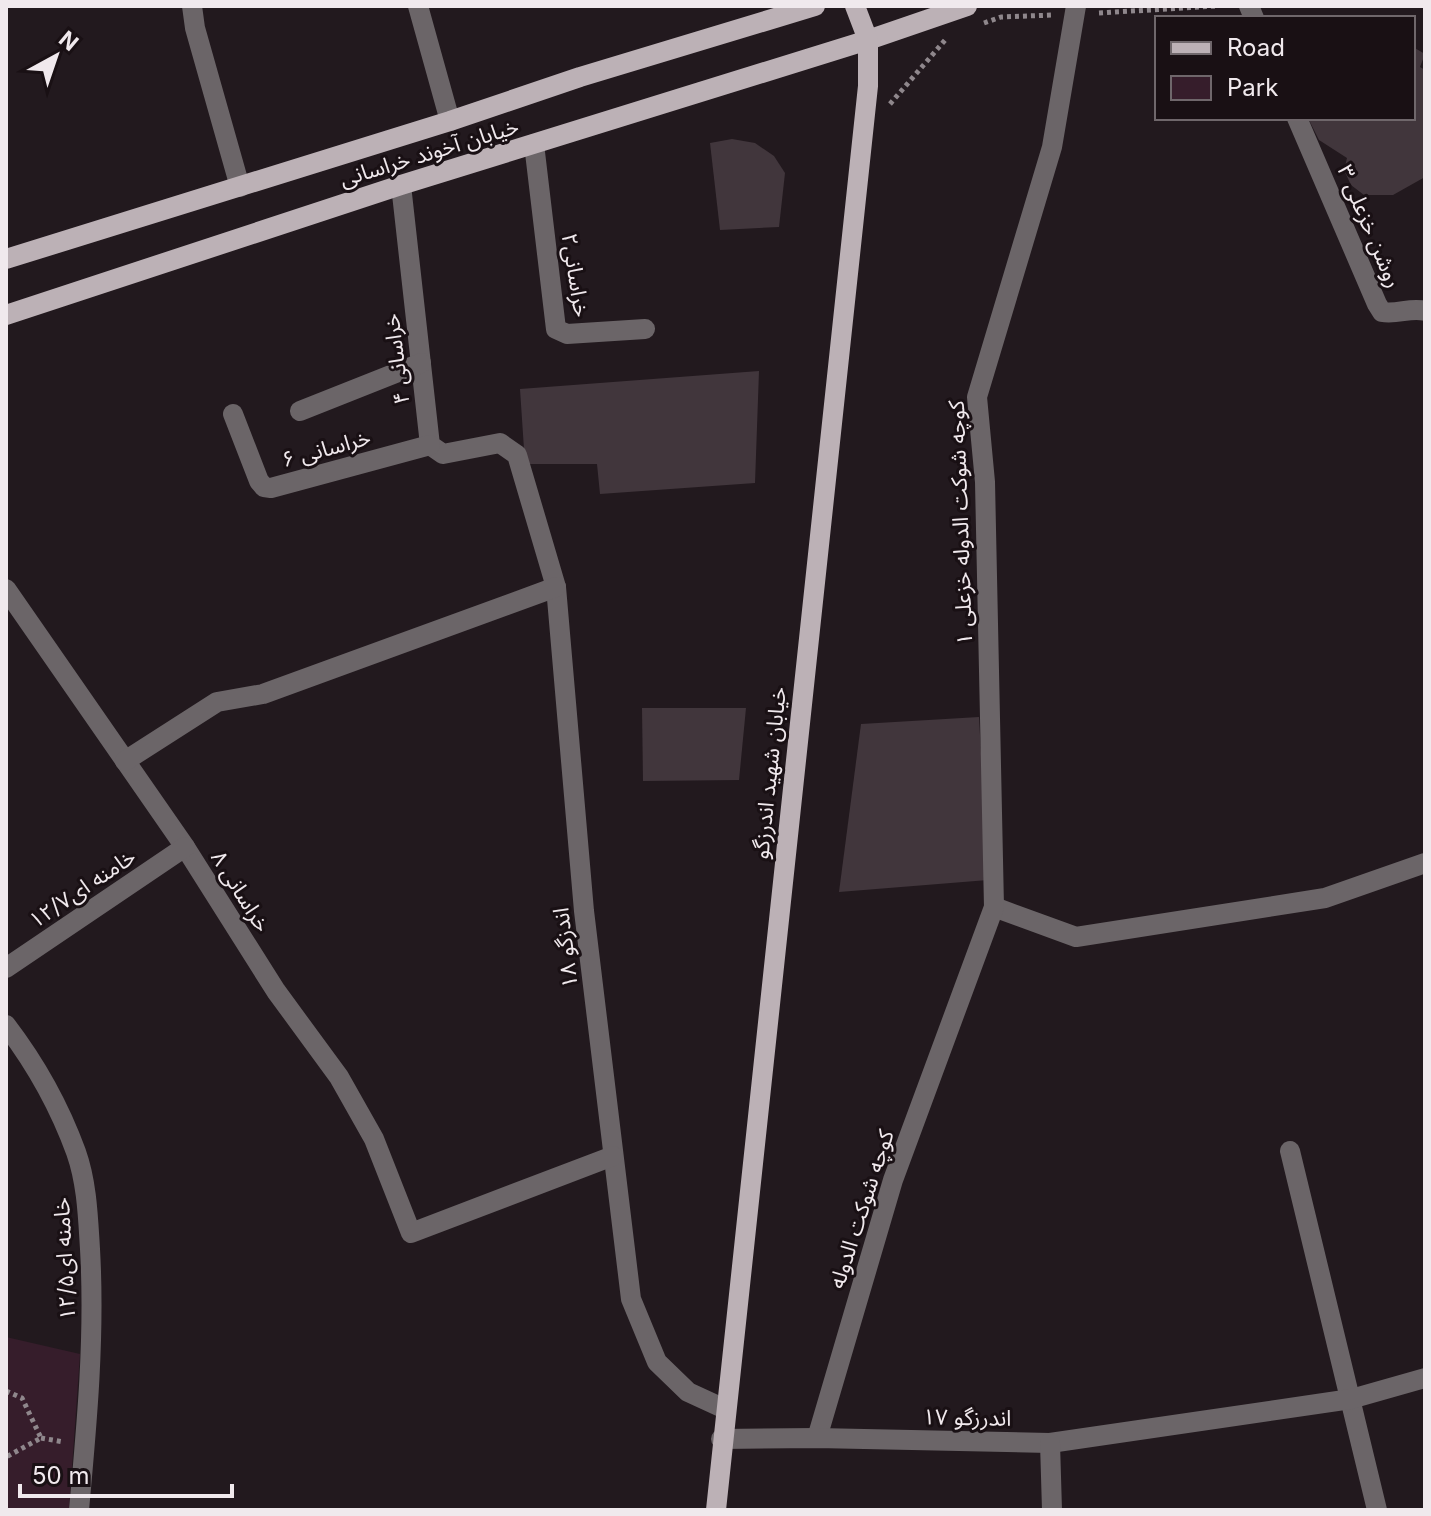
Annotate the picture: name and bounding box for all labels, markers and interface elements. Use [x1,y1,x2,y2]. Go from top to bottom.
north arrow [16,16,96,96]
legend [1155,16,1415,120]
text: N [54,25,84,56]
text: Road [1227,33,1285,62]
text: Park [1227,73,1278,102]
street label: خیابان آخوند خراسانی [336,112,522,192]
street label: روشن خزعلی ۳ [1331,161,1408,292]
street label: خراسانی۲ [557,231,595,319]
street label: خراسانی ۴ [378,312,414,406]
street label: کوچه شوکت الدوله خزعلی ۱ [943,399,979,646]
street label: خراسانی ۶ [279,424,373,472]
street label: خیابان شهید اندرزگو [747,685,792,861]
street label: خامنه ای۱۲/۷ [24,843,140,933]
street label: خراسانی ۸ [206,846,276,936]
street label: اندزگو ۱۸ [547,906,584,990]
street label: کوچه شوکت الدوله [823,1126,901,1292]
street label: خامنه ای۱۲/۵ [48,1197,80,1321]
street label: اندرزگو ۱۷ [922,1403,1012,1432]
scale bar [20,1448,232,1498]
text: 50 m [32,1461,90,1490]

